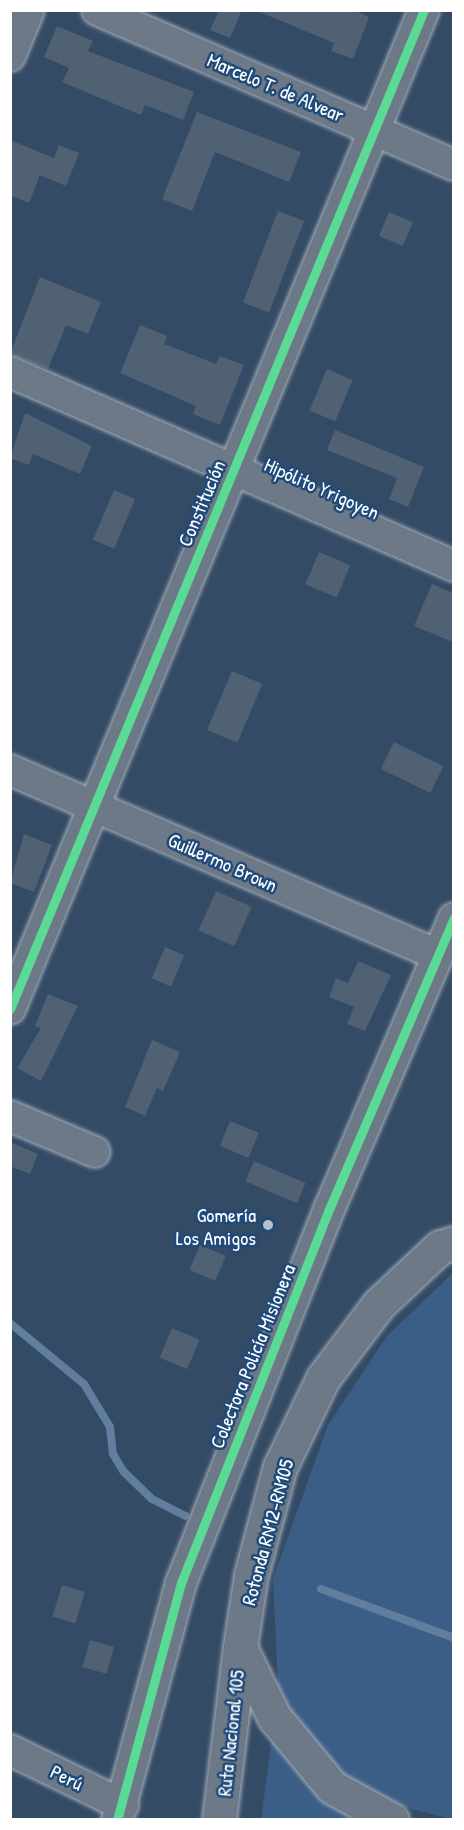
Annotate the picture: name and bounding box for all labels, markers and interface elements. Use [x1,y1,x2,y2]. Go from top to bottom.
street label: Marcelo T. de Alvear [204,47,348,127]
street label: Hipólito Yrigoyen [261,452,383,524]
street label: Constitución [172,456,230,550]
street label: Guillermo Brown [165,827,281,897]
place label: Gomería Los Amigos [176,1202,256,1249]
marker: Gomería Los Amigos [261,1218,275,1232]
street label: Colectora Policía Misionera [204,1260,300,1452]
street label: Rotonda RN12-RN105 [236,1456,298,1608]
street label: Ruta Nacional 105 [211,1669,249,1797]
street label: Perú [47,1759,87,1795]

